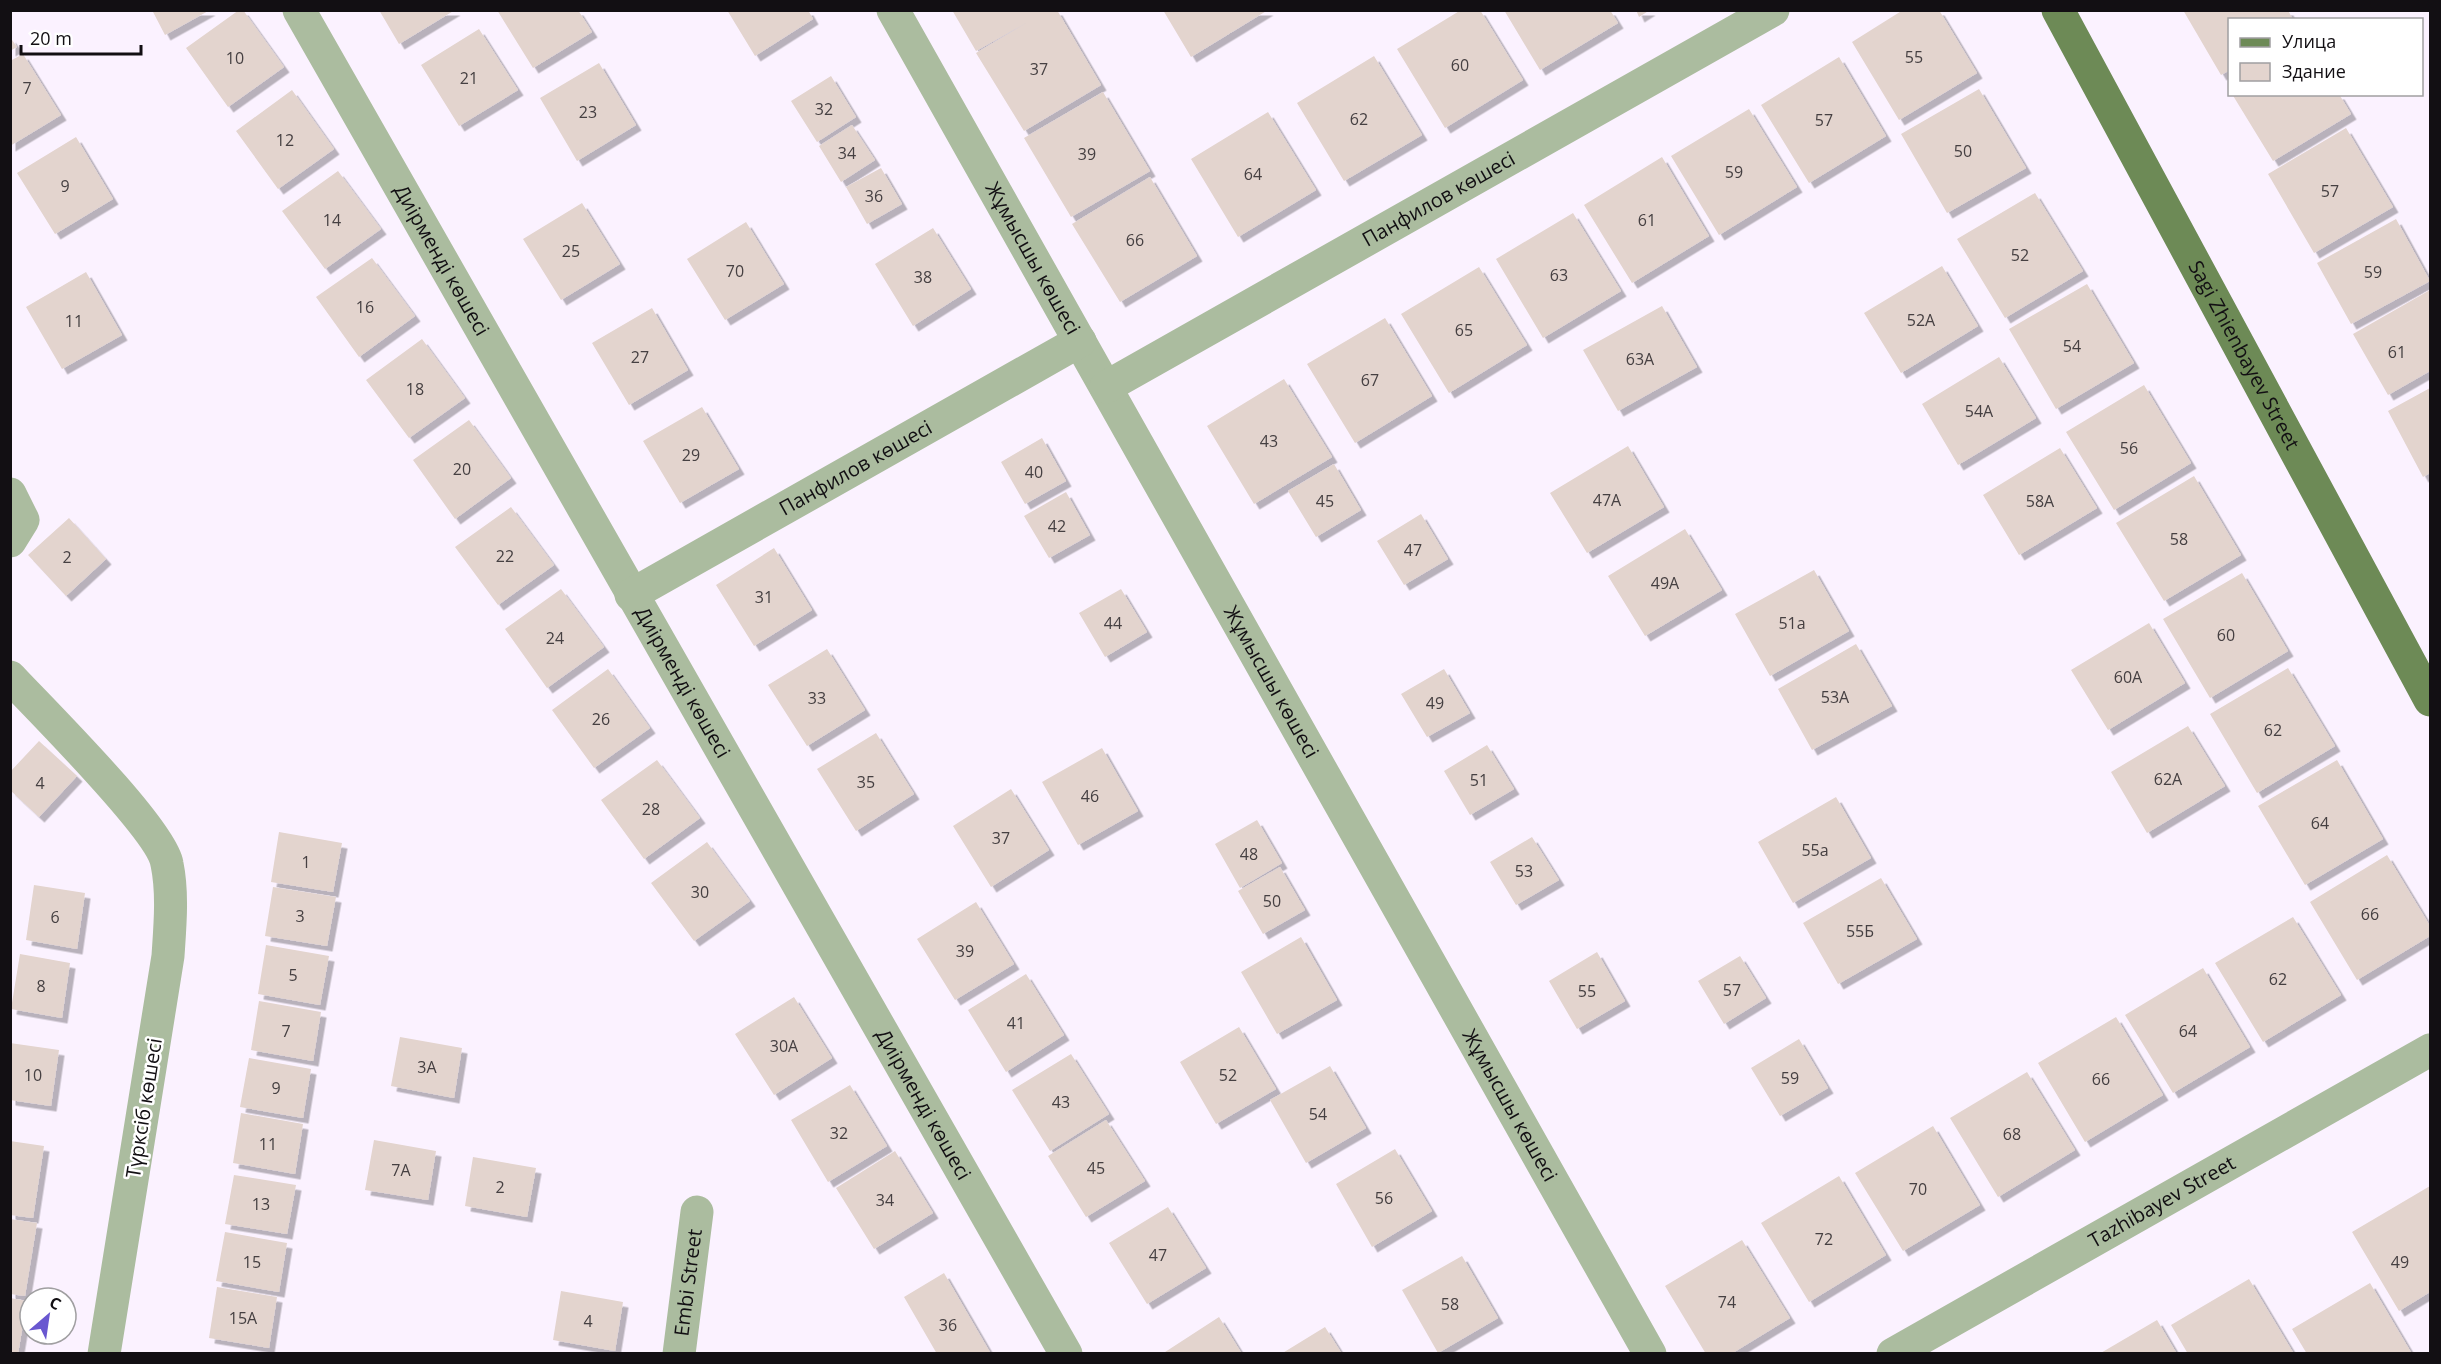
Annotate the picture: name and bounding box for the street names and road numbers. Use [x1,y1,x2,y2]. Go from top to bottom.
street label: Панфилов көшесі [1357,145,1520,253]
street label: Жұмысшы көшесі [980,177,1087,339]
street label: Диірменді көшесі [388,179,496,340]
street label: Sagi Zhienbayev Street [2182,255,2306,454]
street label: Панфилов көшесі [774,414,937,522]
street label: Жұмысшы көшесі [1218,600,1326,763]
street label: Диірменді көшесі [629,601,737,763]
street label: Диірменді көшесі [870,1024,978,1185]
street label: Жұмысшы көшесі [1457,1024,1564,1186]
street label: Түрксіб көшесі [119,1036,168,1180]
street label: Tazhibayev Street [2083,1149,2240,1254]
street label: Embi Street [667,1227,708,1338]

